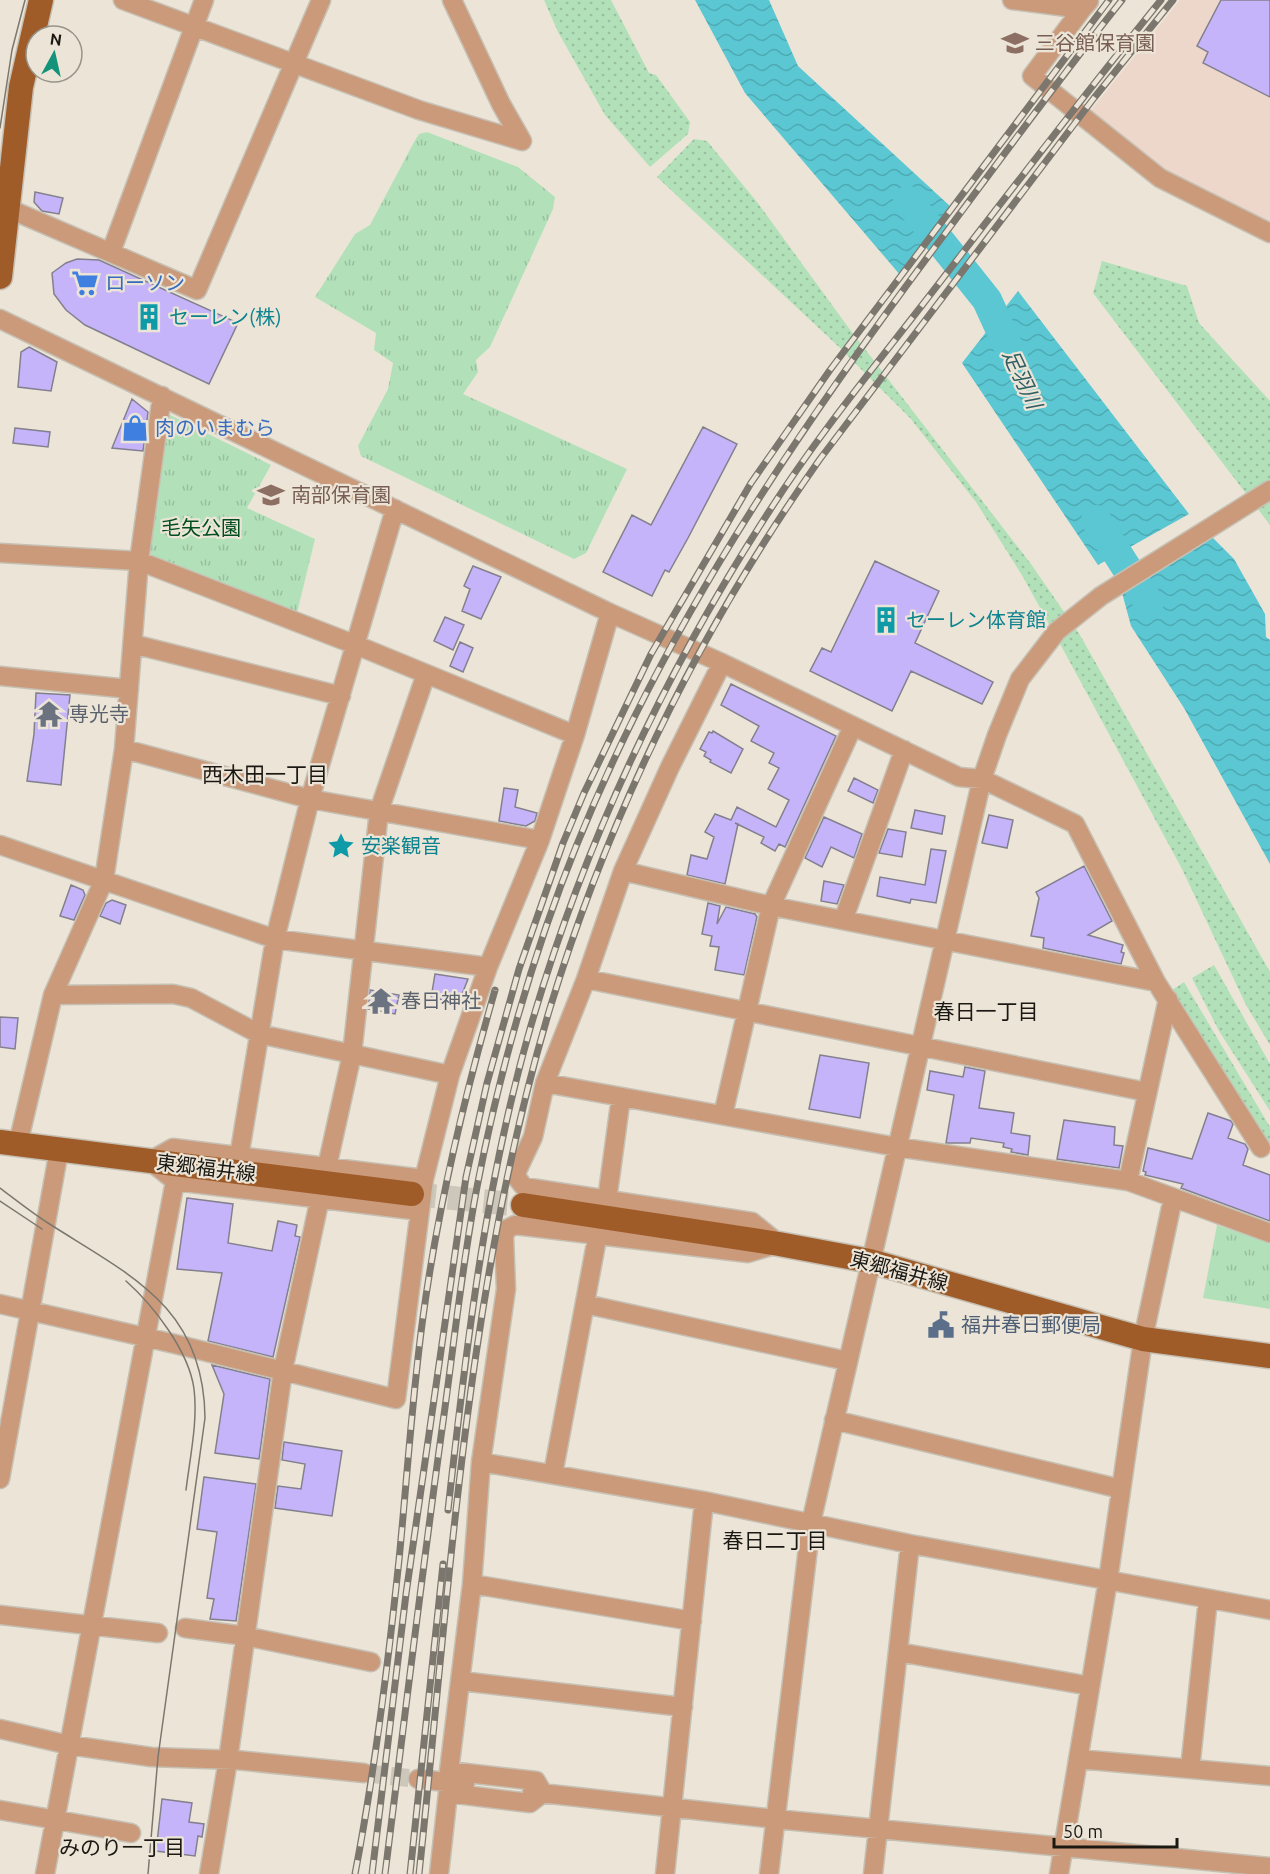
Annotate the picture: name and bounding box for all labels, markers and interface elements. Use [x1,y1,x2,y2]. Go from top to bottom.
north arrow [24,24,84,84]
school or university icon: 三谷館保育園 [1000,28,1030,58]
text: N [49,29,63,49]
place label: 三谷館保育園 [1035,31,1155,54]
supermarket icon: ローソン [70,268,100,298]
place label: ローソン [105,271,185,294]
building icon: セーレン(株) [134,302,164,332]
place label: セーレン(株) [169,305,282,328]
water label: 足羽川 [999,345,1048,414]
shop icon: 肉のいまむら [120,413,150,443]
place label: 肉のいまむら [155,416,275,439]
school or university icon: 南部保育園 [256,480,286,510]
place label: 南部保育園 [291,483,391,506]
park label: 毛矢公園 [161,516,241,539]
building icon: セーレン体育館 [871,605,901,635]
place label: セーレン体育館 [906,608,1046,631]
temple icon: 専光寺 [34,699,64,729]
place label: 専光寺 [69,702,129,725]
district label: 西木田一丁目 [202,762,328,786]
place icon: 安楽観音 [326,831,356,861]
place label: 安楽観音 [361,834,441,857]
temple icon: 春日神社 [366,986,396,1016]
place label: 春日神社 [401,989,481,1012]
district label: 春日一丁目 [934,999,1039,1023]
street label: 東郷福井線 [155,1150,257,1185]
street label: 東郷福井線 [848,1246,950,1295]
public building icon: 福井春日郵便局 [926,1310,956,1340]
place label: 福井春日郵便局 [961,1313,1101,1336]
district label: 春日二丁目 [723,1528,828,1552]
scale bar [1054,1811,1177,1849]
text: 50 m [1063,1821,1103,1841]
district label: みのり一丁目 [59,1835,185,1859]

